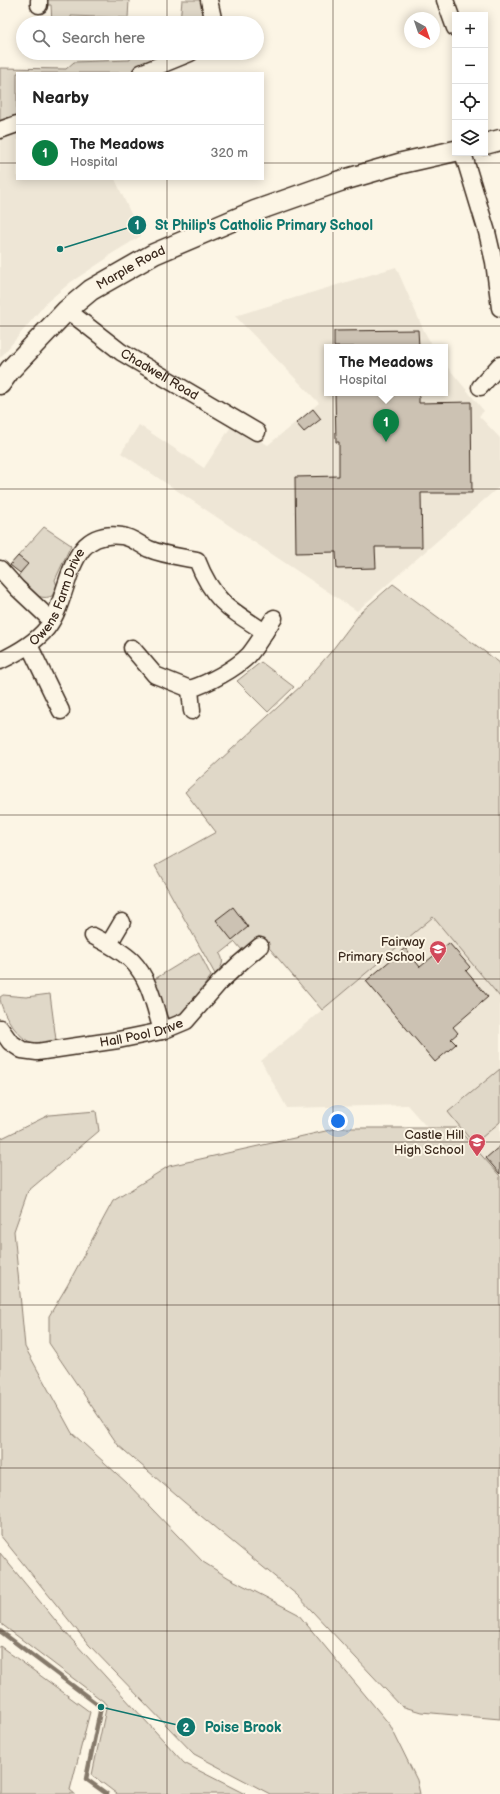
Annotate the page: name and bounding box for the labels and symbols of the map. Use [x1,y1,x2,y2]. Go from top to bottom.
north arrow [404,12,440,48]
callout: St Philip's Catholic Primary School [127,212,382,238]
text: St Philip's Catholic Primary School [155,217,373,234]
text: 1 [134,218,140,233]
street label: Marple Road [94,242,168,293]
street label: Chadwell Road [117,345,201,404]
pin: 1 [373,409,399,442]
street label: Owens Farm Drive [26,545,89,649]
place label: Fairway Primary School [338,934,425,965]
school or university icon: Fairway Primary School [428,939,448,964]
street label: Hall Pool Drive [99,1015,186,1051]
your location [328,1111,348,1131]
place label: Castle Hill High School [394,1127,464,1158]
school or university icon: Castle Hill High School [467,1132,487,1157]
callout: Poise Brook [176,1714,289,1740]
text: Poise Brook [205,1719,282,1736]
text: 2 [182,1721,190,1736]

